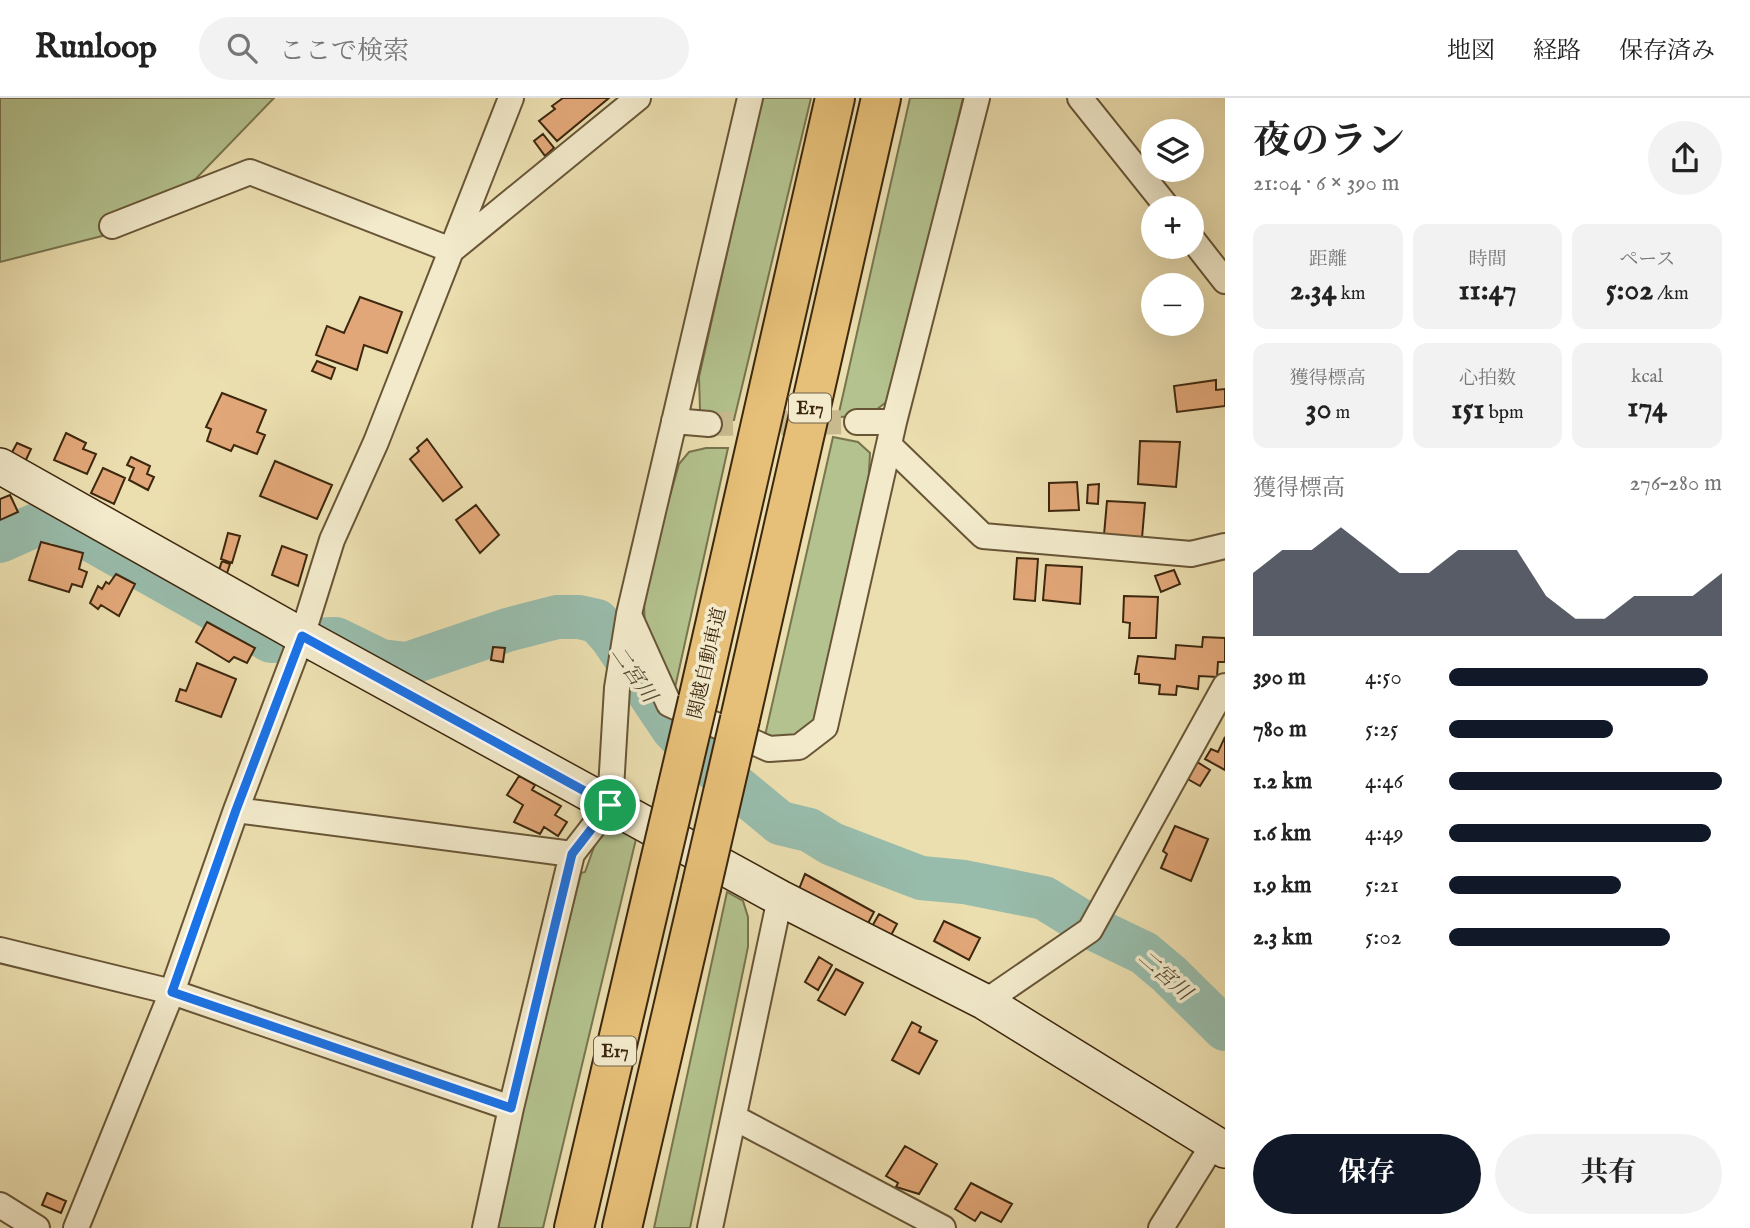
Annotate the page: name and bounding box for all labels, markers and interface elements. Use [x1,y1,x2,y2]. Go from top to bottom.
search box [199,17,689,80]
text: Runloop [35,27,157,69]
icon: search [223,29,261,67]
text: ここで検索 [279,35,409,68]
text: 地図 [1447,36,1495,67]
text: 経路 [1533,36,1581,67]
text: 保存済み [1619,36,1715,67]
map controls [1141,119,1204,336]
button: layers [1141,119,1204,182]
text: 夜のラン [1253,119,1405,167]
button: share [1648,121,1722,195]
text: 21:04 · 6 × 390 m [1253,169,1400,198]
button: + [1141,196,1204,259]
text: 距離 [1309,248,1347,272]
text: 時間 [1468,248,1507,272]
text: ペース [1619,248,1675,272]
text: 2.34 [1290,272,1337,310]
text: 11:47 [1458,272,1517,310]
text: 5:02 [1606,272,1653,310]
button: − [1141,273,1204,336]
text: km [1337,282,1366,306]
text: /km [1653,282,1689,306]
text: kcal [1631,365,1663,389]
text: 獲得標高 [1290,367,1366,391]
text: 心拍数 [1459,367,1516,391]
text: 174 [1627,389,1667,427]
text: 30 [1305,391,1331,429]
text: 151 [1451,391,1484,429]
road number: E17 [789,394,831,422]
text: m [1331,401,1350,425]
text: bpm [1484,401,1524,425]
text: 276–280 m [1629,469,1722,498]
text: 獲得標高 [1253,474,1345,503]
street label: 関越自動車道 [683,605,732,722]
water label: 二宮川 [604,641,663,710]
text: 390 m [1253,663,1306,692]
text: 4:50 [1365,663,1402,692]
text: 780 m [1253,715,1307,744]
text: 5:25 [1365,715,1398,744]
text: 1.2 km [1253,767,1312,796]
text: 4:46 [1365,767,1403,796]
pin [580,775,640,835]
icon: arrive [591,786,629,824]
text: 1.6 km [1253,819,1311,848]
text: 4:49 [1365,819,1404,848]
text: 1.9 km [1253,871,1312,900]
text: 5:21 [1365,871,1399,900]
text: 2.3 km [1253,923,1312,952]
text: 5:02 [1365,923,1402,952]
water label: 二宮川 [1131,945,1198,1008]
road number: E17 [594,1036,636,1066]
button: 保存 [1253,1134,1481,1214]
button: 共有 [1495,1134,1722,1214]

